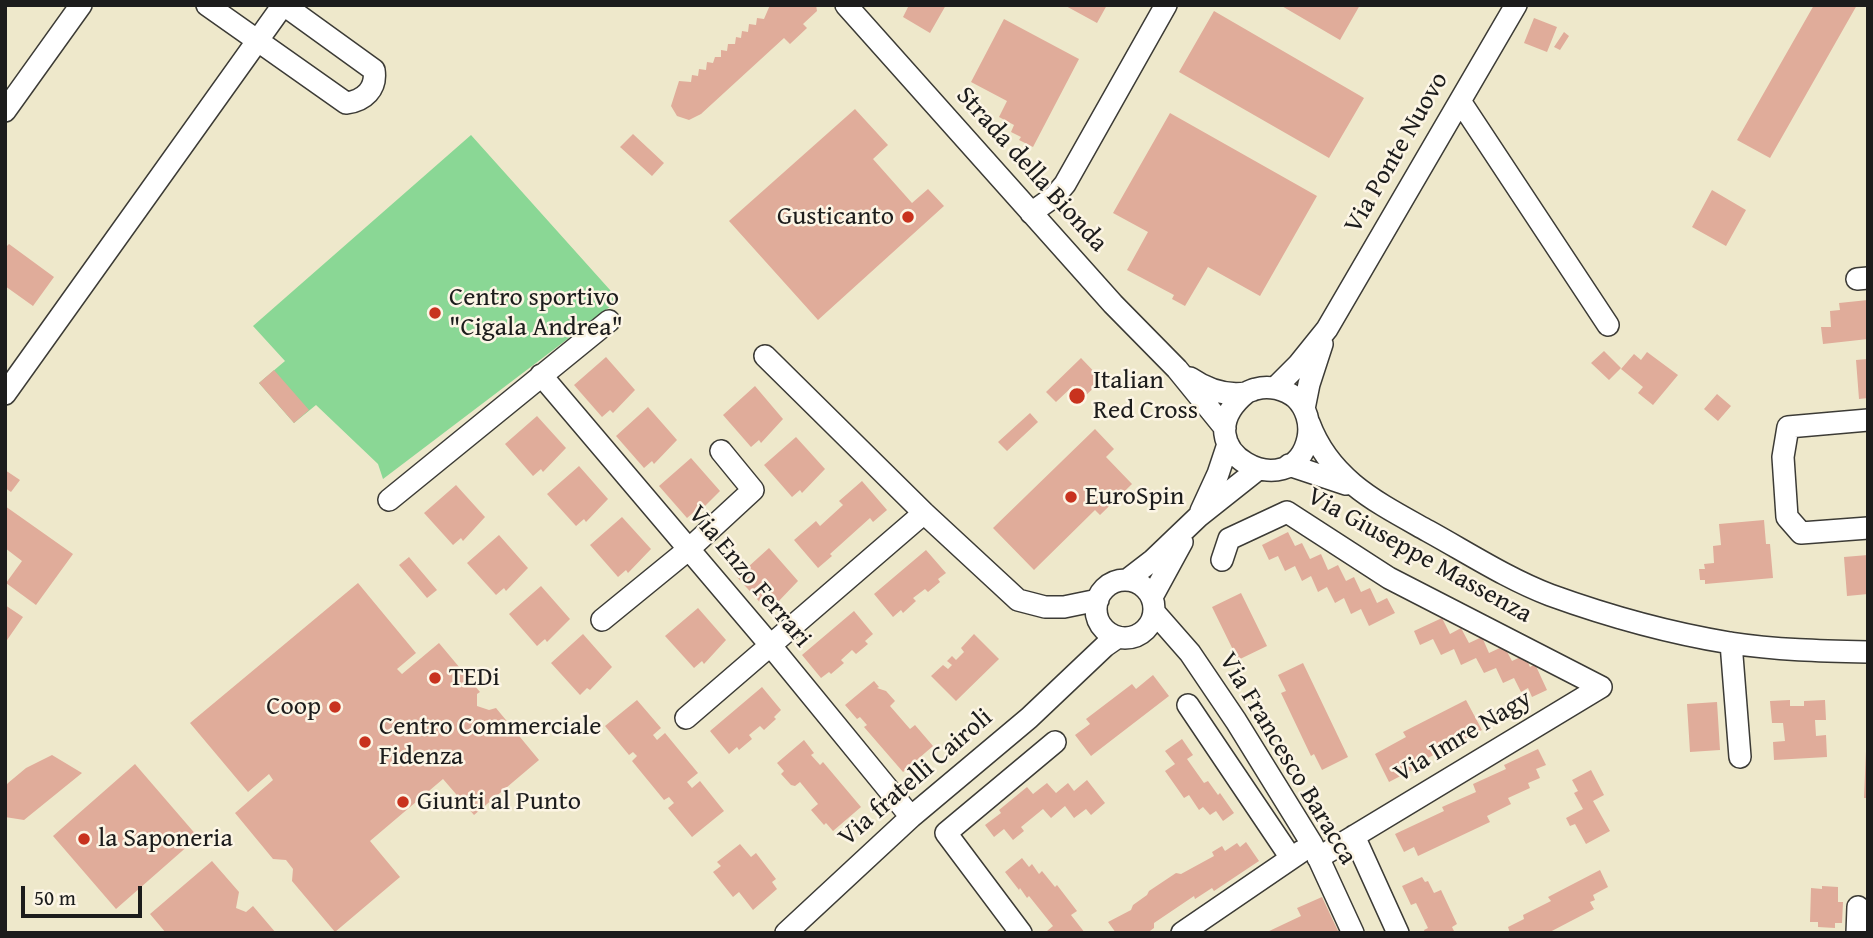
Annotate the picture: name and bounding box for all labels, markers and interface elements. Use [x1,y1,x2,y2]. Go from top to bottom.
street label: Via Ponte Nuovo [1338,67,1456,239]
street label: Strada della Bionda [949,81,1113,259]
place label: Gusticanto [777,201,894,233]
marker: Gusticanto [900,209,916,225]
place label: Centro sportivo "Cigala Andrea" [449,282,623,344]
marker: Centro sportivo "Cigala Andrea" [427,305,443,321]
place label: Italian Red Cross [1093,365,1198,426]
marker: Italian Red Cross [1067,386,1087,406]
place label: EuroSpin [1085,481,1184,513]
street label: Via Giuseppe Massenza [1301,481,1537,631]
marker: EuroSpin [1063,489,1079,505]
street label: Via Enzo Ferrari [681,500,817,654]
street label: Via Francesco Baracca [1211,647,1363,871]
place label: TEDi [449,662,500,694]
marker: TEDi [427,670,443,686]
street label: Via Imre Nagy [1389,684,1537,790]
place label: Coop [266,691,321,723]
marker: Coop [327,699,343,715]
street label: Via fratelli Cairoli [832,702,1000,854]
place label: Centro Commerciale Fidenza [379,711,601,772]
marker: Centro Commerciale Fidenza [357,734,373,750]
place label: Giunti al Punto [417,786,581,818]
marker: Giunti al Punto [395,794,411,810]
place label: la Saponeria [98,823,233,855]
marker: la Saponeria [76,831,92,847]
scale bar [24,872,145,916]
text: 50 m [34,882,76,913]

